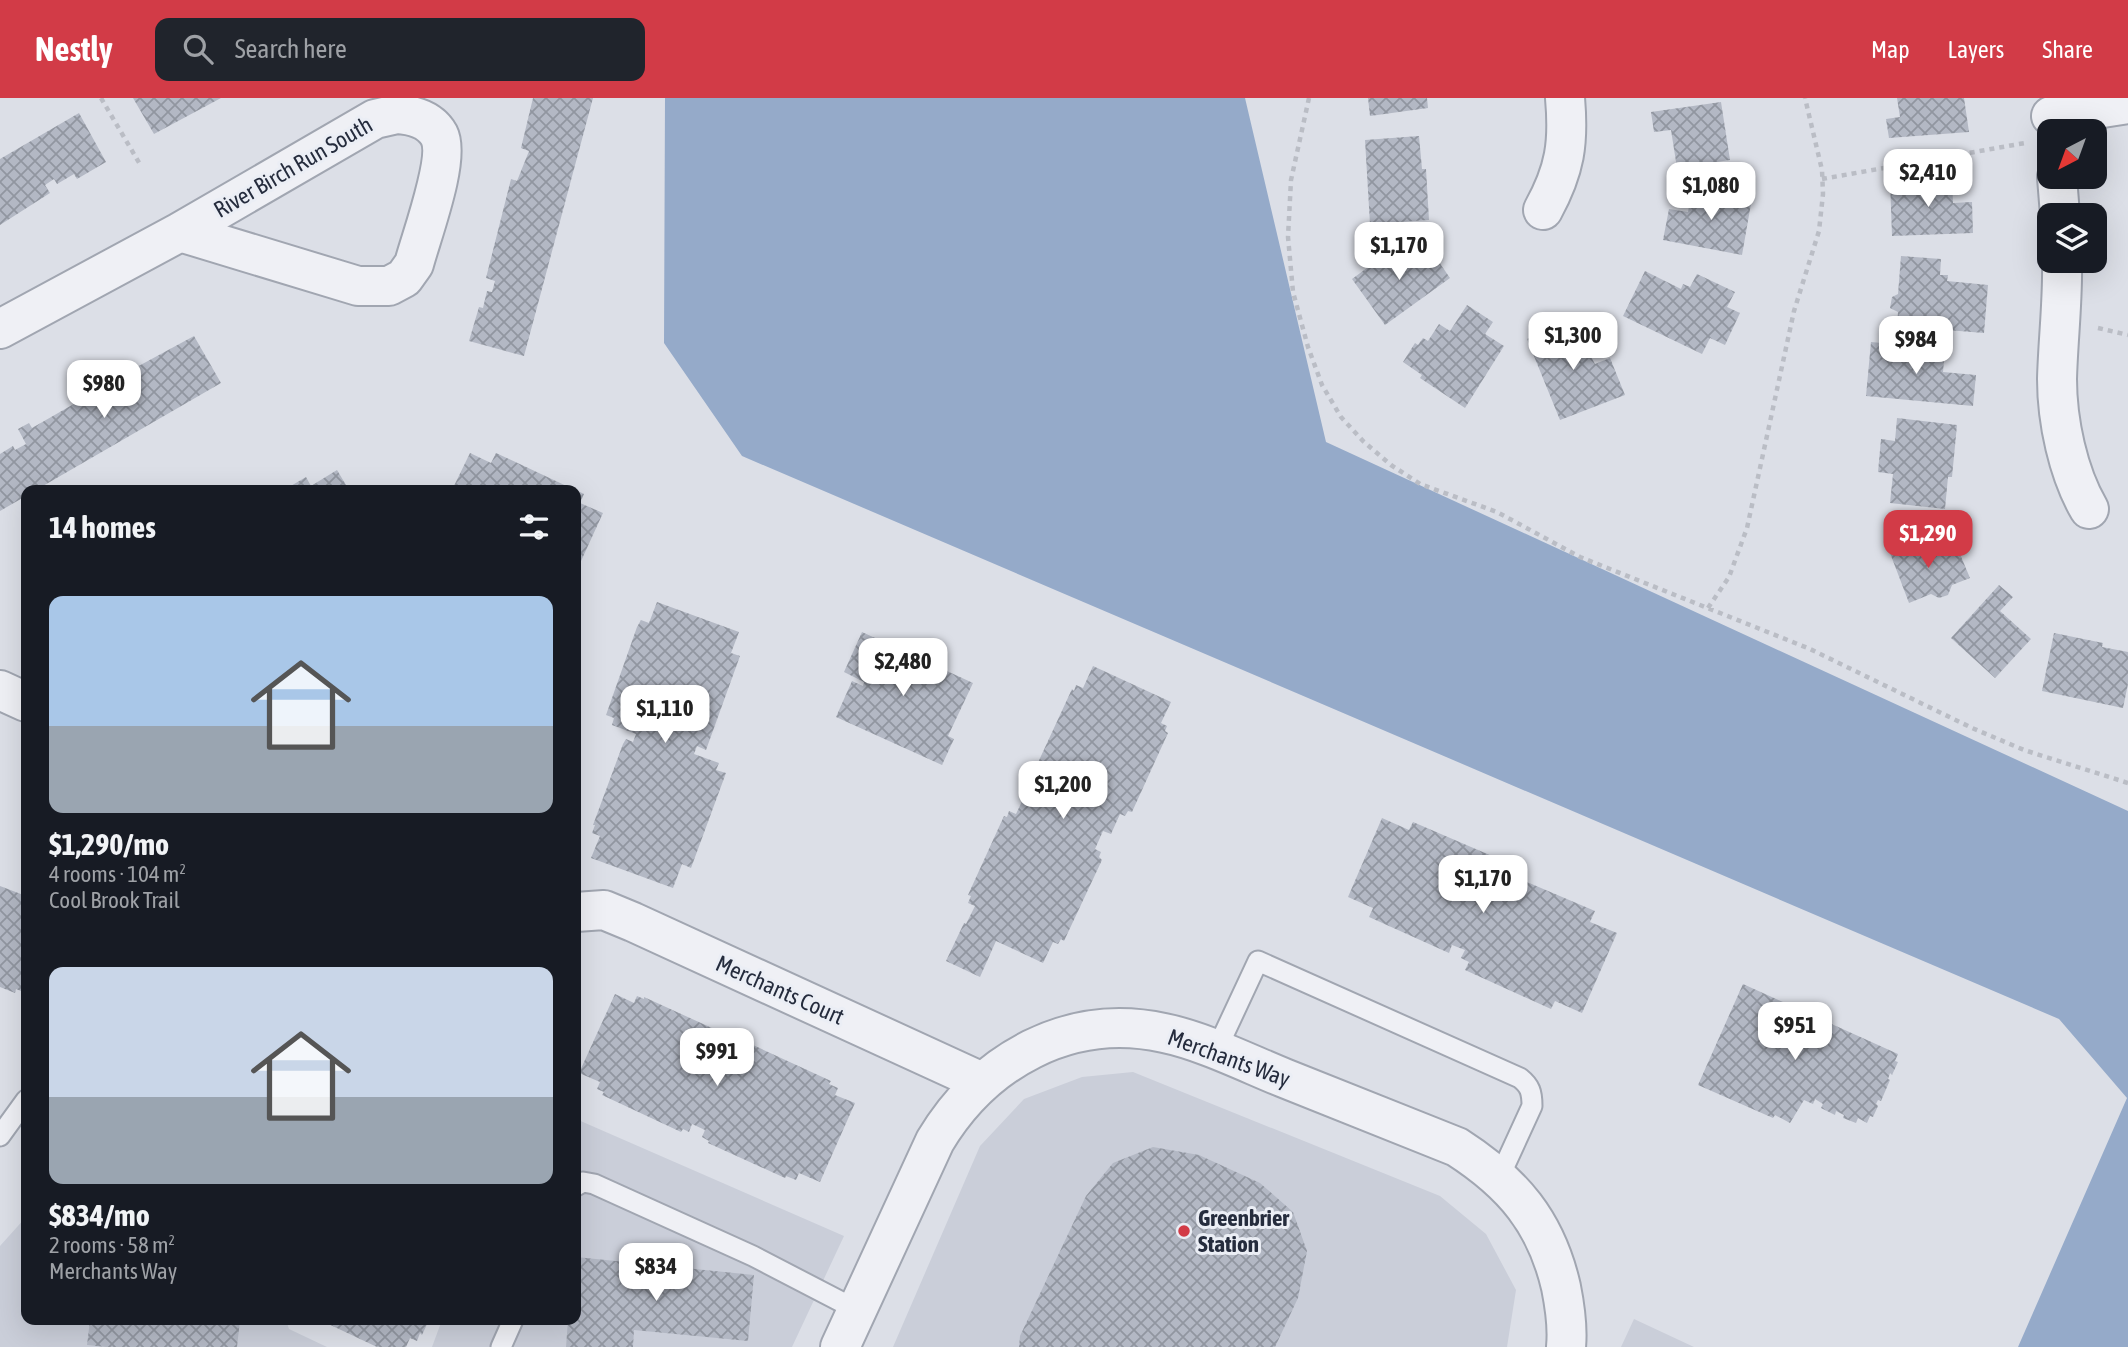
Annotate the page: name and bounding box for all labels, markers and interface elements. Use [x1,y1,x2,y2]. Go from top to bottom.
search box [155,18,645,81]
text: Nestly [35,30,113,68]
icon: search [179,30,217,68]
text: Search here [235,34,347,64]
text: Map [1871,36,1910,63]
text: Layers [1948,36,2004,63]
text: Share [2042,36,2093,63]
street label: River Birch Run South [209,111,377,223]
north arrow [2037,119,2107,189]
map controls [2037,119,2107,273]
pin: $2,410 [1871,150,1985,209]
text: $2,410 [1900,159,1957,185]
pin: $1,080 [1654,162,1768,222]
text: $1,080 [1683,172,1740,198]
button: layers [2037,203,2107,273]
pin: $1,170 [1342,222,1456,282]
text: $1,170 [1371,232,1428,258]
pin: $1,300 [1516,313,1630,372]
pin: $984 [1875,316,1957,376]
text: $1,300 [1545,322,1602,348]
text: $984 [1895,326,1937,352]
pin: $980 [63,360,145,420]
text: $980 [83,370,125,396]
icon: filters [515,508,553,546]
text: 14 homes [49,510,156,544]
pin: $1,290 [1871,510,1985,570]
text: $1,290 [1900,520,1957,546]
pin: $2,480 [846,638,960,698]
icon: home [238,642,364,768]
text: $2,480 [875,648,932,674]
pin: $1,110 [608,686,722,745]
text: $1,110 [637,695,694,721]
pin: $1,200 [1006,762,1120,821]
text: $1,200 [1035,771,1092,797]
text: $1,290/mo [49,827,169,861]
pin: $1,170 [1426,856,1540,915]
text: 4 rooms · 104 m² [49,861,186,887]
text: $1,170 [1455,865,1512,891]
text: Cool Brook Trail [49,887,180,913]
street label: Merchants Court [712,950,848,1030]
pin: $951 [1754,1002,1836,1062]
text: $951 [1774,1012,1816,1038]
icon: home [238,1013,364,1139]
street label: Merchants Way [1164,1024,1294,1092]
pin: $991 [676,1028,758,1088]
text: $991 [696,1038,738,1064]
text: $834/mo [49,1198,150,1232]
place label: Greenbrier Station [1198,1205,1290,1257]
marker: Greenbrier Station [1176,1223,1192,1239]
text: 2 rooms · 58 m² [49,1232,175,1258]
pin: $834 [615,1244,697,1303]
text: $834 [635,1253,677,1279]
text: Merchants Way [49,1258,177,1284]

